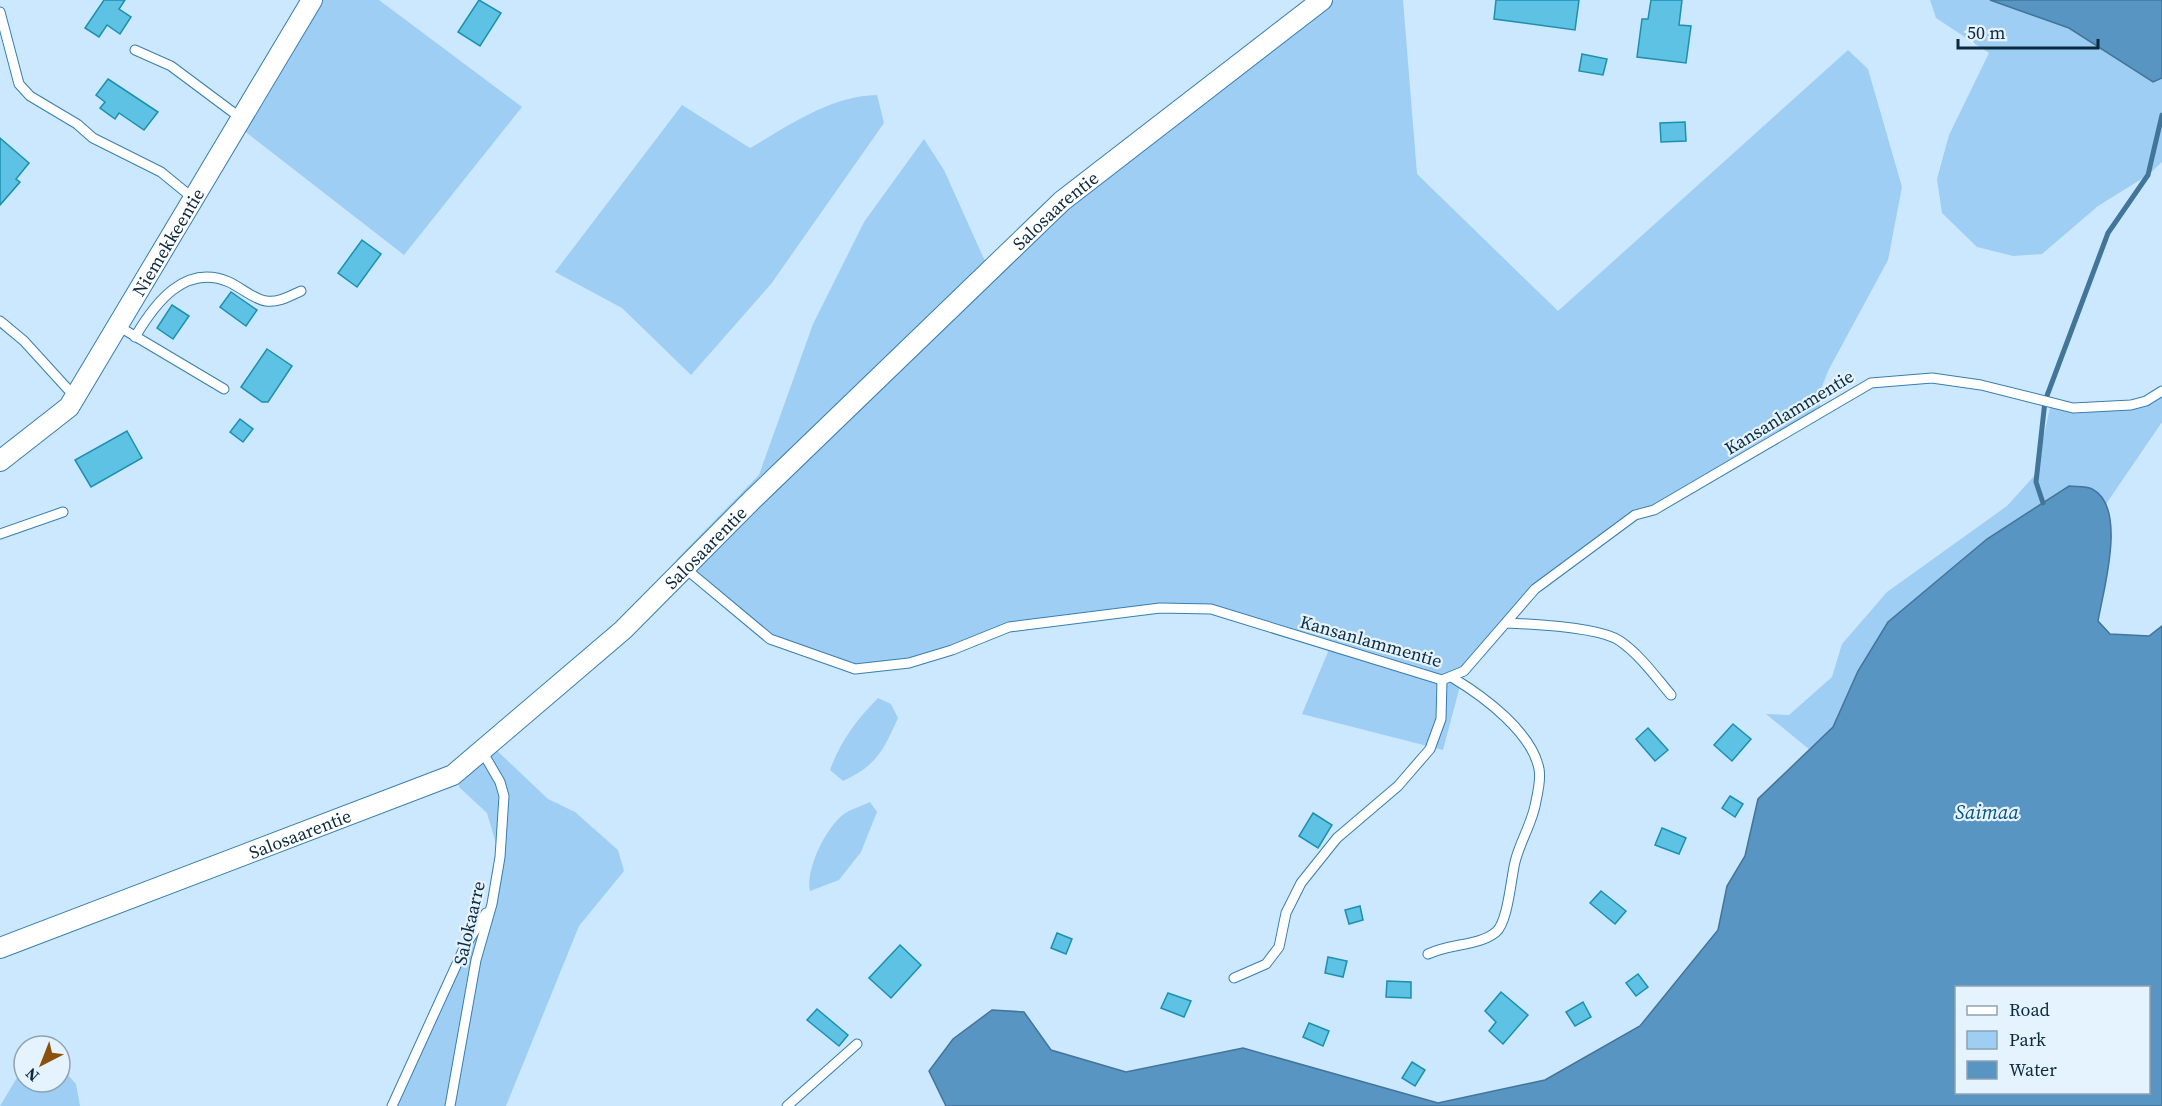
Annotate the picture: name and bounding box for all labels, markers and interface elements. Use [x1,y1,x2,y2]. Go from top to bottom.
scale bar [1958,12,2098,50]
text: 50 m [1967,20,2005,45]
street label: Salosaarentie [1007,165,1103,255]
street label: Niemekkeentie [126,183,210,301]
street label: Kansanlammentie [1720,364,1858,460]
street label: Salosaarentie [658,500,752,594]
street label: Kansanlammentie [1297,609,1445,673]
water label: Saimaa [1955,798,2019,826]
street label: Salosaarentie [245,803,355,864]
street label: Salokaarre [447,878,491,968]
legend [1955,986,2150,1094]
text: Road [2009,997,2050,1022]
text: Park [2009,1027,2046,1052]
north arrow [12,1034,72,1094]
text: Water [2009,1057,2057,1082]
text: N [20,1063,44,1087]

